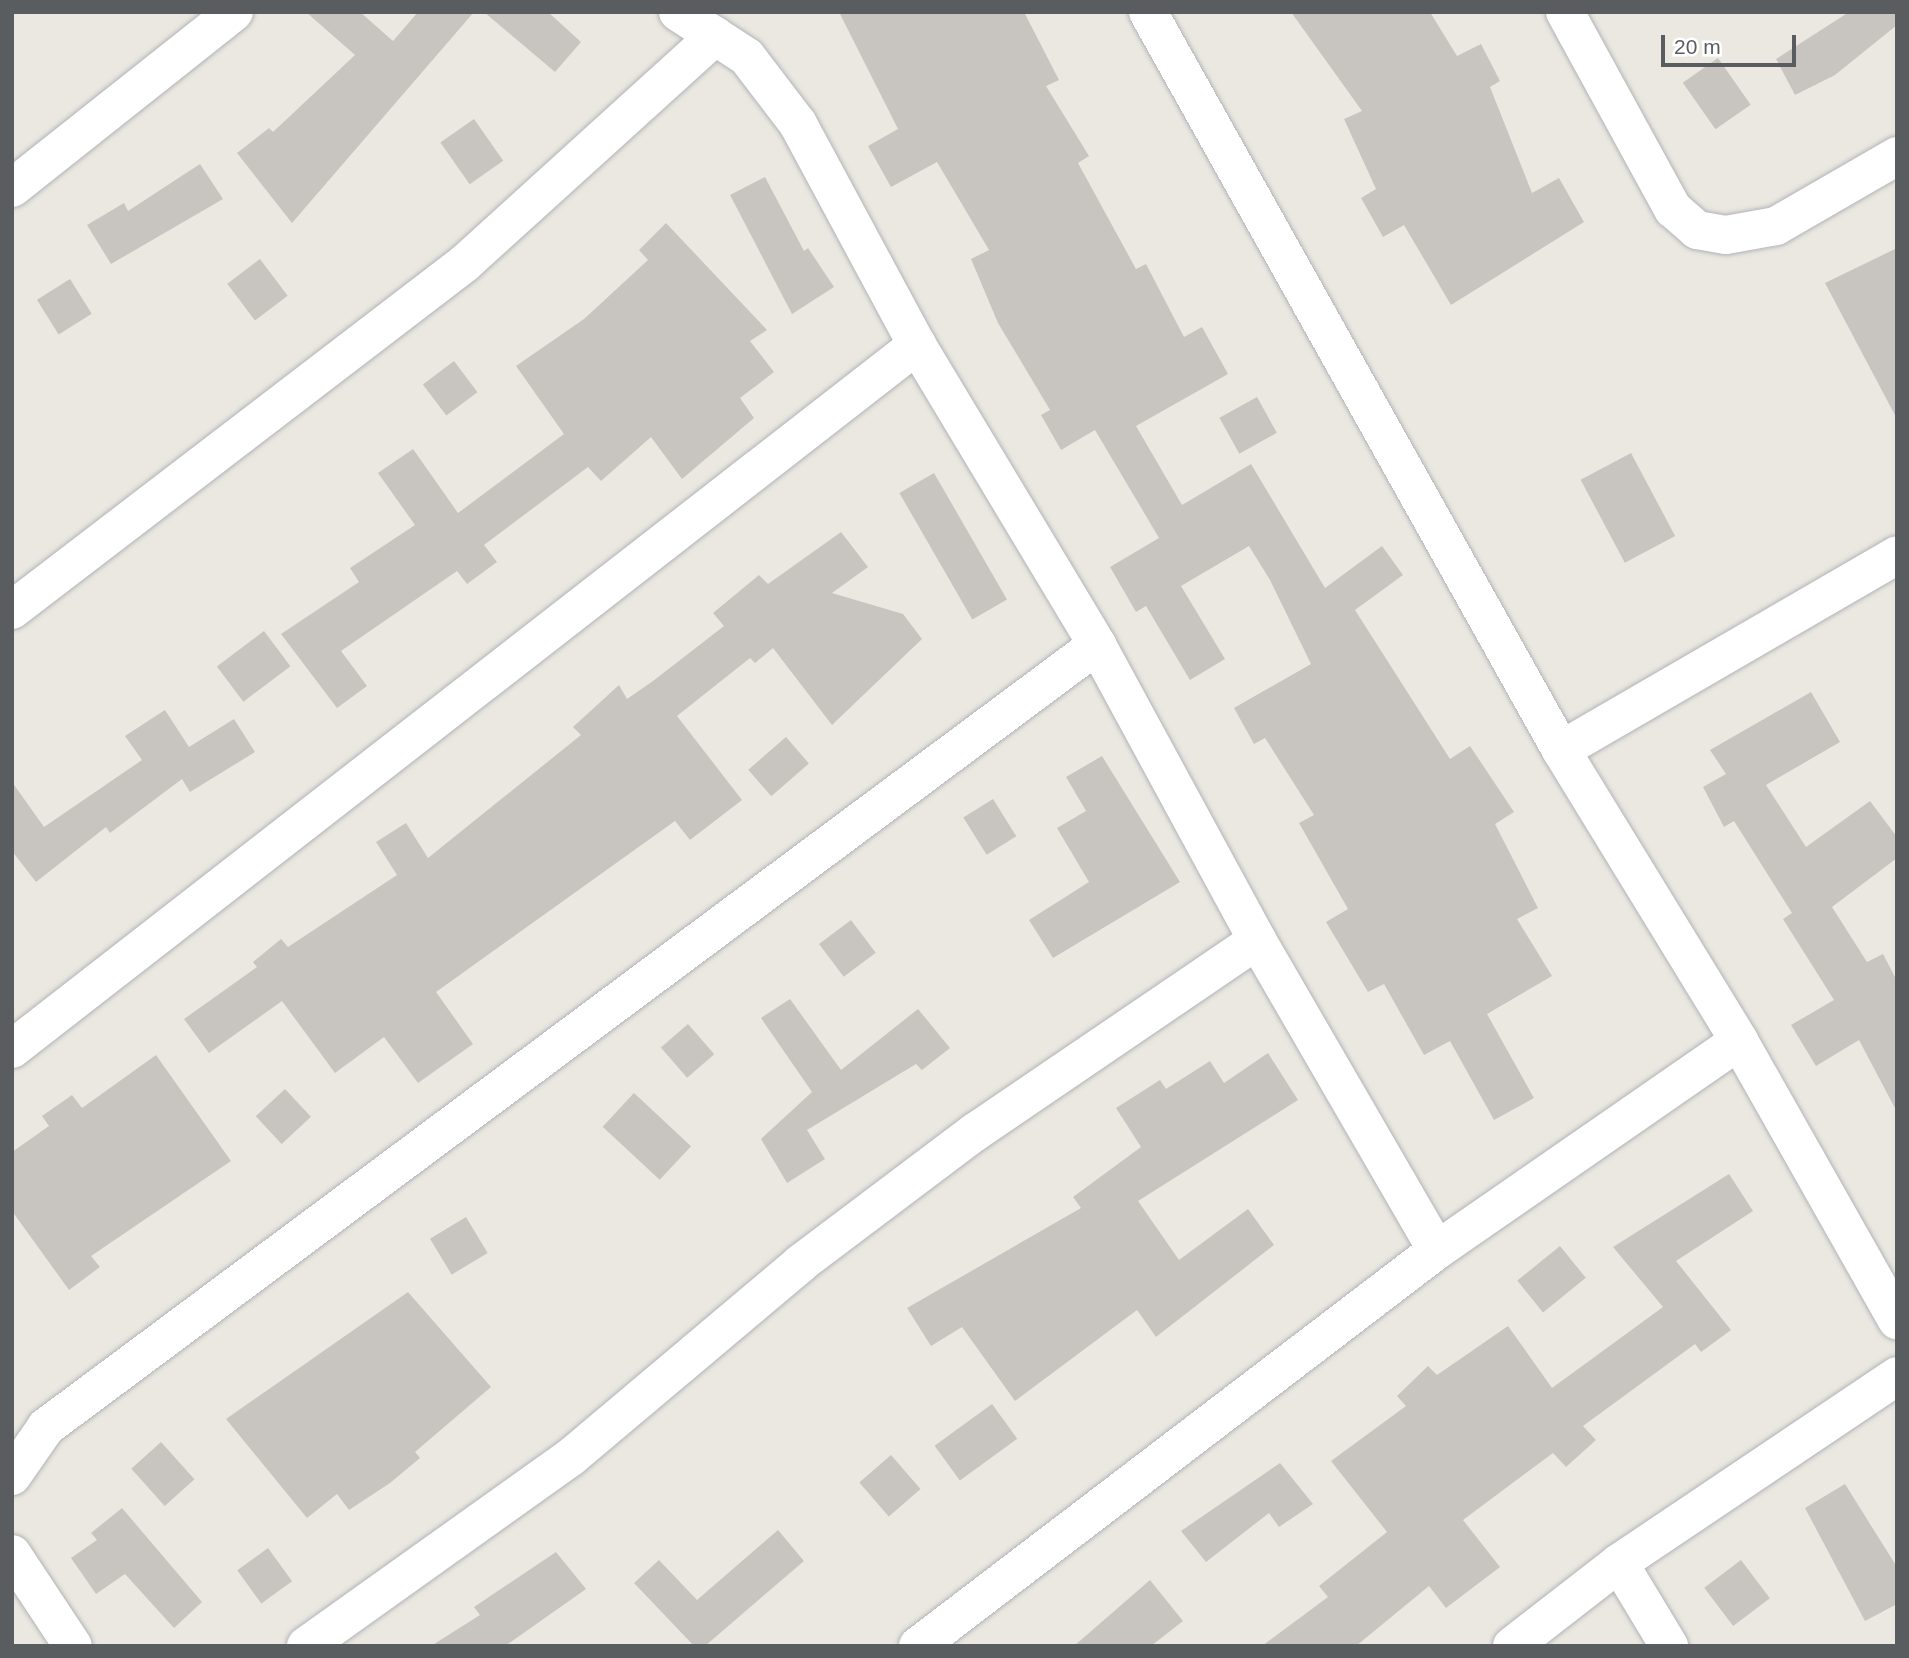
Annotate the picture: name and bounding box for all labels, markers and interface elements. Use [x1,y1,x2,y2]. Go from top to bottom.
scale bar [1664,21,1799,65]
text: 20 m [1674,35,1721,58]

